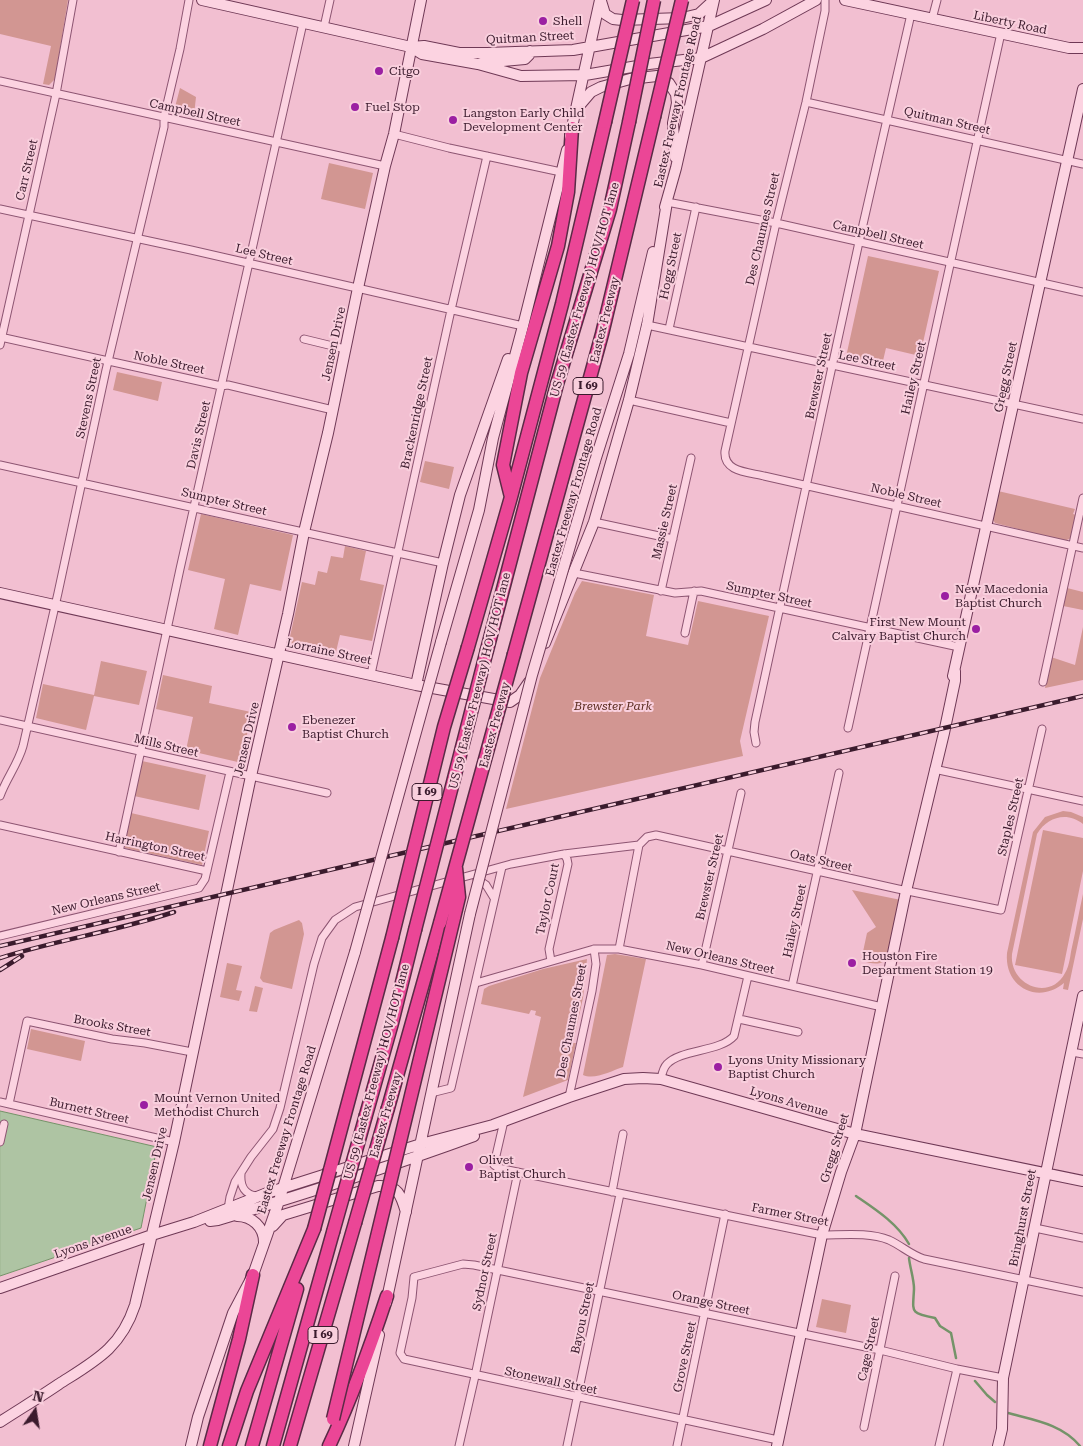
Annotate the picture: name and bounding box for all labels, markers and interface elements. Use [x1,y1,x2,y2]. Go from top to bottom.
street label: Liberty Road [972,8,1048,38]
place label: Shell [553,14,582,28]
marker: Shell [537,15,549,27]
street label: Eastex Freeway Frontage Road [651,15,705,189]
street label: Quitman Street [486,29,574,47]
place label: Citgo [389,64,420,78]
marker: Citgo [373,65,385,77]
street label: Campbell Street [148,96,242,130]
place label: Fuel Stop [365,100,420,114]
marker: Fuel Stop [349,101,361,113]
street label: Quitman Street [903,104,991,138]
place label: Langston Early Child Development Center [463,106,584,134]
marker: Langston Early Child Development Center [447,114,459,126]
street label: Carr Street [13,138,41,202]
street label: Des Chaumes Street [743,171,783,287]
street label: US 59 (Eastex Freeway) HOV/HOT lane [547,181,623,399]
street label: Campbell Street [831,218,925,252]
street label: Hogg Street [657,231,685,301]
street label: Lee Street [234,241,294,269]
street label: Eastex Freeway [587,275,623,365]
street label: Jensen Drive [319,306,349,382]
street label: Brewster Street [803,331,835,421]
street label: Hailey Street [899,340,929,416]
street label: Gregg Street [991,340,1021,414]
street label: Noble Street [132,348,206,378]
street label: Lee Street [837,348,897,374]
street label: Brackenridge Street [398,355,436,471]
street label: Stevens Street [73,356,105,440]
road number: I 69 [573,378,603,394]
street label: Davis Street [184,400,214,470]
street label: Eastex Freeway Frontage Road [543,406,605,578]
street label: Noble Street [869,481,943,511]
street label: Massie Street [649,483,681,561]
street label: Sumpter Street [180,485,268,519]
street label: US 59 (Eastex Freeway) HOV/HOT lane [446,571,514,791]
street label: Sumpter Street [725,579,813,611]
place label: New Macedonia Baptist Church [955,582,1048,610]
marker: New Macedonia Baptist Church [939,590,951,602]
place label: First New Mount Calvary Baptist Church [832,615,966,643]
marker: First New Mount Calvary Baptist Church [970,623,982,635]
street label: Lorraine Street [285,636,373,668]
street label: Eastex Freeway [477,680,513,770]
park label: Brewster Park [574,699,652,713]
street label: Jensen Drive [232,701,262,777]
place label: Ebenezer Baptist Church [302,713,389,741]
marker: Ebenezer Baptist Church [286,721,298,733]
street label: Mills Street [132,732,200,760]
street label: Staples Street [995,777,1027,857]
road number: I 69 [412,784,442,800]
street label: Harrington Street [104,829,206,865]
street label: Brewster Street [693,832,727,922]
street label: Oats Street [788,847,854,875]
street label: Taylor Court [533,862,563,936]
street label: New Orleans Street [50,879,162,919]
street label: Hailey Street [780,883,810,959]
street label: New Orleans Street [664,938,776,978]
place label: Houston Fire Department Station 19 [862,949,993,977]
marker: Houston Fire Department Station 19 [846,957,858,969]
street label: US 59 (Eastex Freeway) HOV/HOT lane [341,962,413,1182]
street label: Des Chaumes Street [554,963,590,1079]
street label: Brooks Street [72,1012,152,1040]
street label: Eastex Freeway Frontage Road [254,1044,320,1216]
place label: Lyons Unity Missionary Baptist Church [728,1053,866,1081]
marker: Lyons Unity Missionary Baptist Church [712,1061,724,1073]
street label: Eastex Freeway [367,1070,405,1160]
street label: Lyons Avenue [748,1084,830,1120]
place label: Mount Vernon United Methodist Church [154,1091,280,1119]
street label: Burnett Street [48,1095,130,1127]
marker: Mount Vernon United Methodist Church [138,1099,150,1111]
street label: Gregg Street [818,1111,852,1185]
street label: Jensen Drive [140,1126,170,1202]
place label: Olivet Baptist Church [479,1153,566,1181]
marker: Olivet Baptist Church [463,1161,475,1173]
street label: Bringhurst Street [1006,1168,1040,1268]
street label: Farmer Street [750,1200,830,1230]
street label: Lyons Avenue [52,1222,134,1262]
street label: Sydnor Street [470,1232,500,1312]
street label: Bayou Street [568,1281,598,1355]
street label: Orange Street [671,1288,751,1318]
street label: Cage Street [855,1315,883,1383]
street label: Grove Street [670,1320,700,1394]
road number: I 69 [308,1326,338,1344]
street label: Stonewall Street [503,1364,599,1398]
north arrow [10,1386,60,1436]
text: N [31,1387,45,1405]

